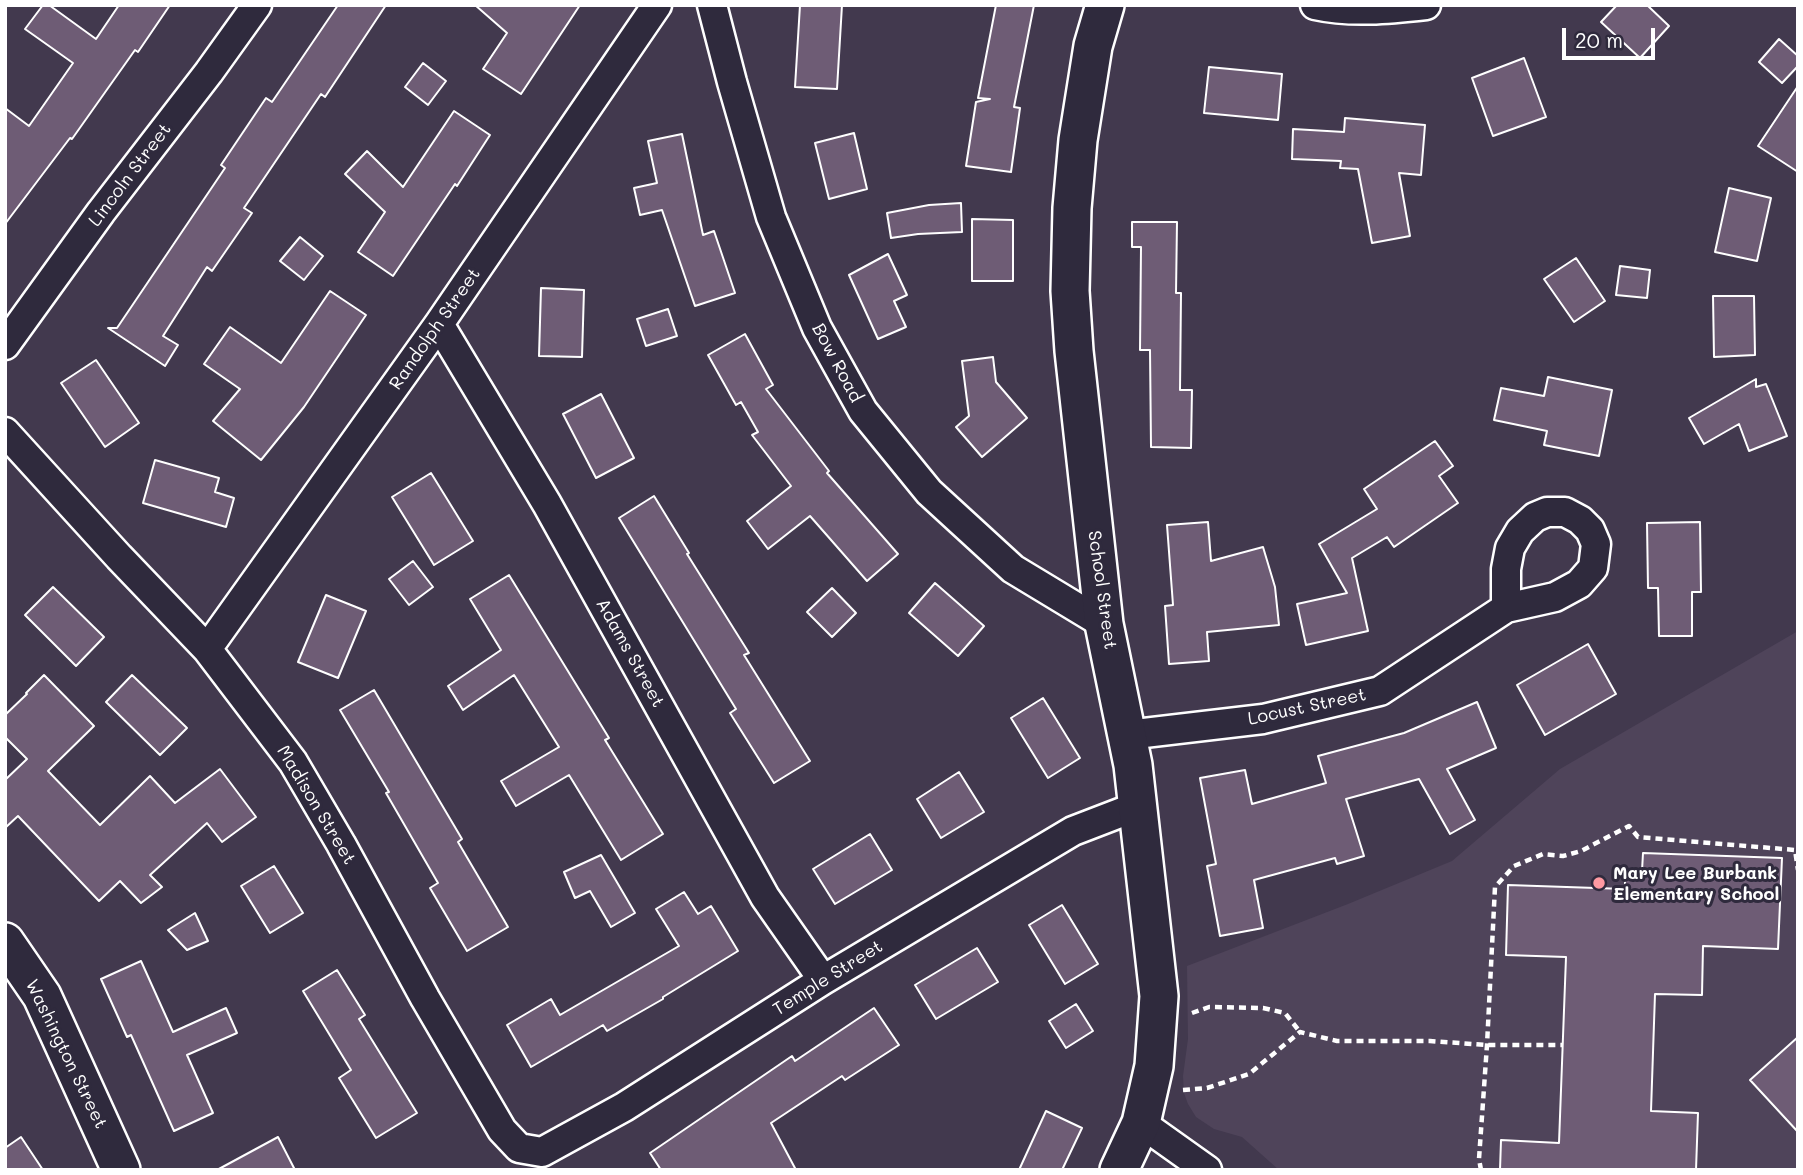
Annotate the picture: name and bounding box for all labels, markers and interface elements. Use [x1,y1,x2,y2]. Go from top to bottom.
scale bar [1565,14,1658,58]
text: 20 m [1575,26,1623,53]
street label: Lincoln Street [84,119,176,231]
street label: Randolph Street [385,264,485,394]
street label: Bow Road [807,320,867,406]
street label: School Street [1083,529,1121,651]
street label: Adams Street [591,595,669,711]
street label: Locust Street [1246,684,1368,730]
street label: Madison Street [272,742,360,868]
place label: Mary Lee Burbank Elementary School [1613,862,1779,904]
marker: Mary Lee Burbank Elementary School [1591,875,1607,891]
street label: Temple Street [769,936,887,1020]
street label: Washington Street [20,976,112,1132]

